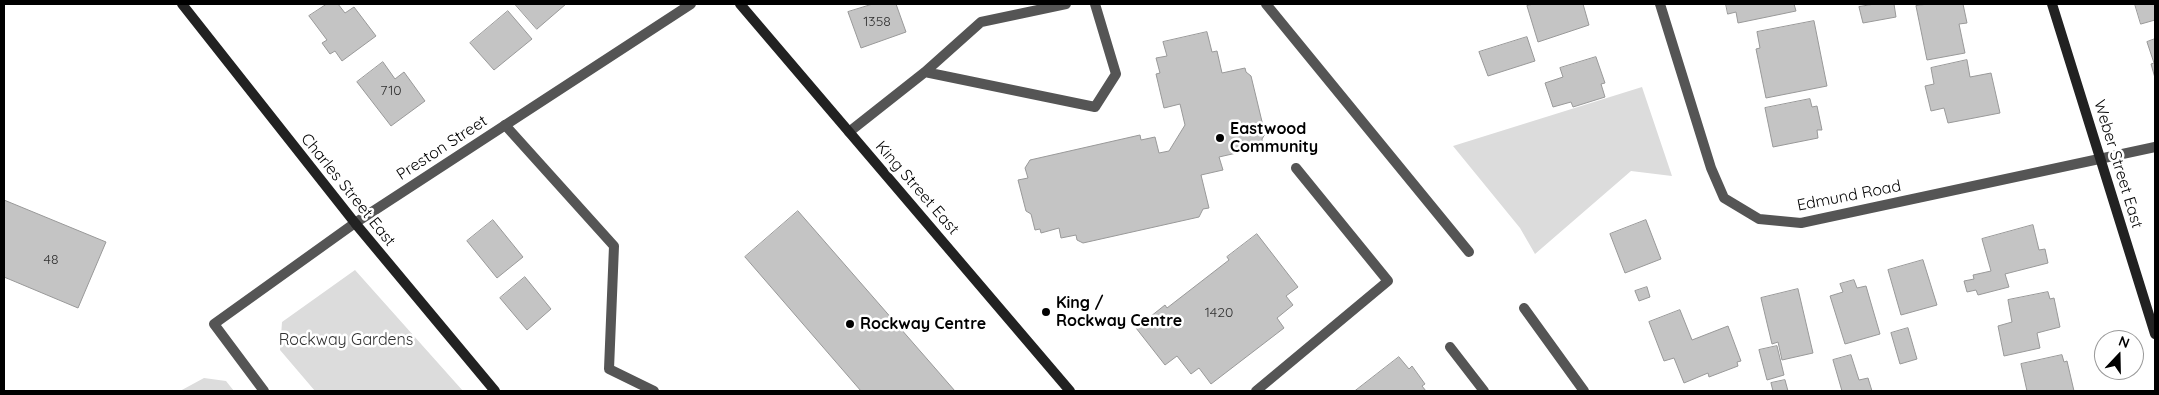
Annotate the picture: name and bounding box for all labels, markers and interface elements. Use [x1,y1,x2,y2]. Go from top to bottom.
house number: 1358 [863,14,891,30]
house number: 710 [380,83,402,99]
street label: Weber Street East [2089,97,2147,231]
street label: Preston Street [393,112,491,184]
place label: Eastwood Community [1230,119,1318,157]
street label: Charles Street East [297,130,399,250]
marker: Eastwood Community [1214,132,1226,144]
street label: King Street East [871,137,963,239]
street label: Edmund Road [1795,177,1903,215]
house number: 48 [44,252,58,268]
place label: King / Rockway Centre [1056,293,1182,331]
house number: 1420 [1205,305,1233,321]
marker: King / Rockway Centre [1040,306,1052,318]
place label: Rockway Centre [860,314,986,334]
marker: Rockway Centre [844,318,856,330]
park label: Rockway Gardens [279,330,413,350]
north arrow [2094,330,2144,380]
text: N [2116,332,2132,352]

